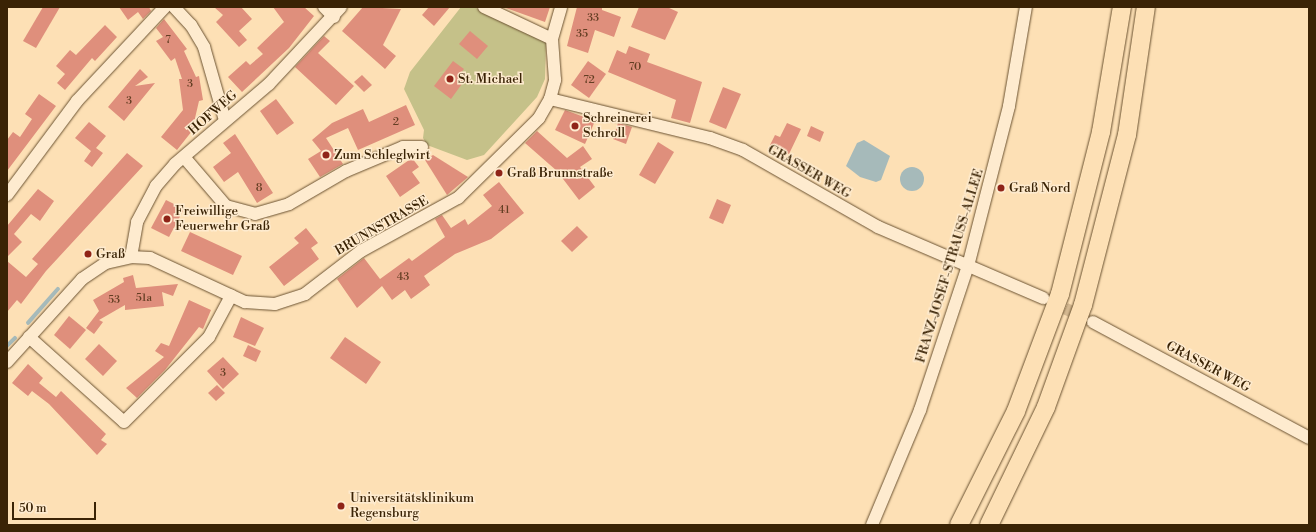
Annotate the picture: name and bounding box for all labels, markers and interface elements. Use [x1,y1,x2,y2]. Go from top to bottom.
house number: 33 [587,11,599,25]
house number: 35 [576,27,588,41]
house number: 7 [165,33,171,47]
house number: 70 [629,60,641,74]
place label: St. Michael [458,71,523,87]
house number: 72 [583,73,595,87]
marker: St. Michael [445,74,455,84]
house number: 3 [187,77,193,91]
street label: HOFWEG [185,88,241,138]
house number: 3 [126,94,132,108]
place label: Schreinerei Schroll [583,111,652,142]
house number: 2 [393,115,399,129]
marker: Schreinerei Schroll [570,121,580,131]
street label: GRASSER WEG [765,142,853,202]
place label: Zum Schleglwirt [334,147,430,163]
marker: Zum Schleglwirt [321,150,331,160]
place label: Graß Brunnstraße [507,165,613,181]
street label: FRANZ-JOSEF-STRAUSS-ALLEE [913,167,987,365]
marker: Graß Brunnstraße [494,168,504,178]
place label: Graß Nord [1009,180,1070,196]
house number: 8 [256,181,262,195]
marker: Graß Nord [996,183,1006,193]
street label: BRUNNSTRASSE [333,193,431,259]
house number: 41 [498,203,510,217]
place label: Freiwillige Feuerwehr Graß [175,204,270,235]
marker: Freiwillige Feuerwehr Graß [162,214,172,224]
place label: Graß [96,246,125,262]
marker: Graß [83,249,93,259]
house number: 43 [397,270,409,284]
house number: 51a [136,291,152,305]
house number: 53 [108,293,120,307]
street label: GRASSER WEG [1163,338,1253,396]
house number: 3 [220,366,226,380]
place label: Universitätsklinikum Regensburg [350,491,474,522]
scale bar [14,494,98,520]
marker: Universitätsklinikum Regensburg [335,500,347,512]
text: 50 m [19,501,47,516]

